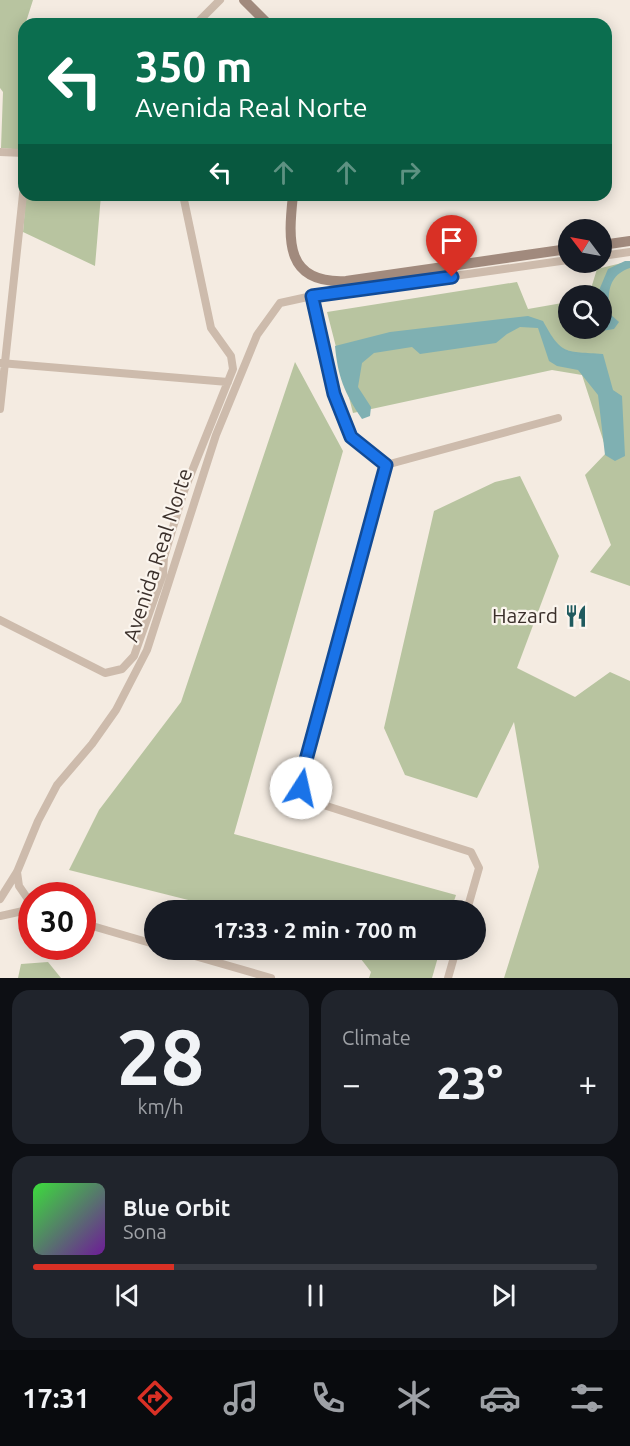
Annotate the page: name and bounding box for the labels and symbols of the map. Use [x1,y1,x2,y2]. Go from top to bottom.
pin [426,215,477,277]
north arrow [558,219,612,273]
street label: Avenida Real Norte [118,465,196,644]
place label: Hazard [492,603,558,627]
restaurant icon: Hazard [563,603,589,629]
position arrow [269,756,333,820]
speed limit sign: 30 [18,882,96,960]

